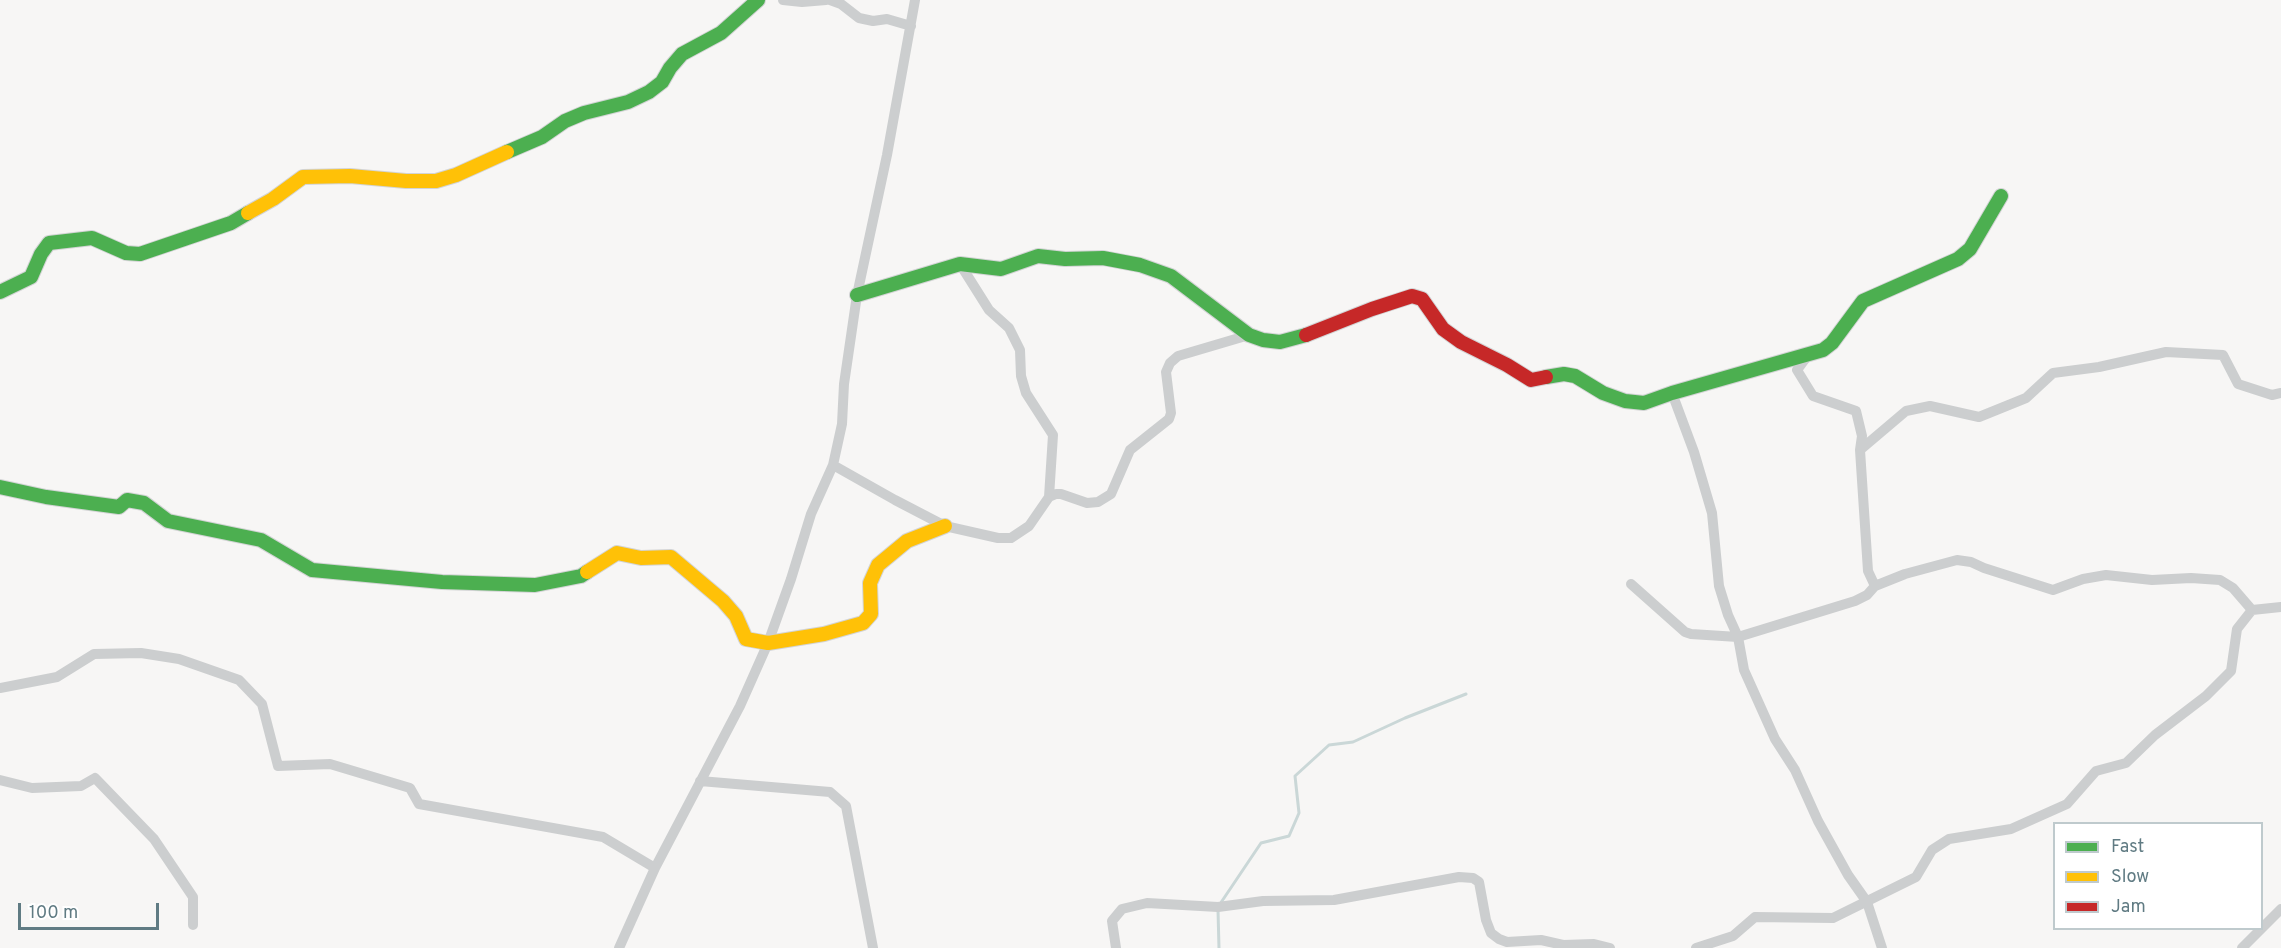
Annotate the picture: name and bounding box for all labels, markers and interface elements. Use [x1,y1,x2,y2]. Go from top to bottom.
legend [2053,822,2263,930]
text: Fast [2111,836,2144,859]
text: Slow [2111,866,2149,889]
scale bar [21,891,162,929]
text: Jam [2111,896,2146,919]
text: 100 m [29,902,78,925]

